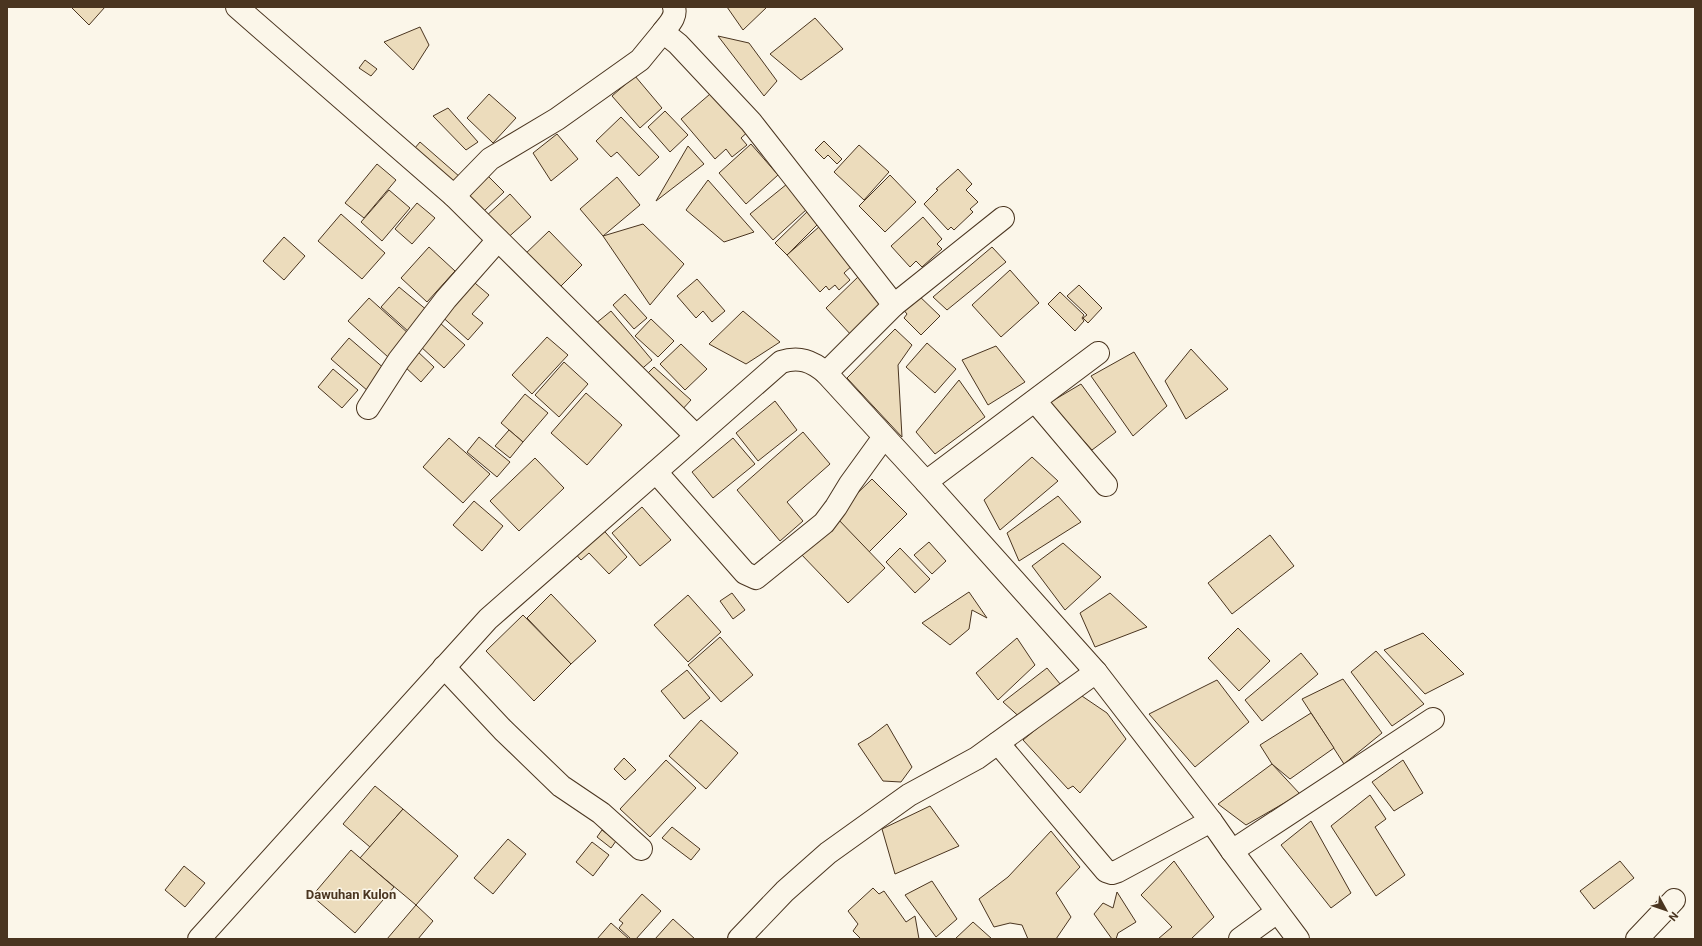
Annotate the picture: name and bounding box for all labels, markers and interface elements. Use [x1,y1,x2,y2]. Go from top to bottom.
district label: Dawuhan Kulon [306,887,396,902]
north arrow [1646,890,1686,930]
text: N [1666,909,1681,923]

